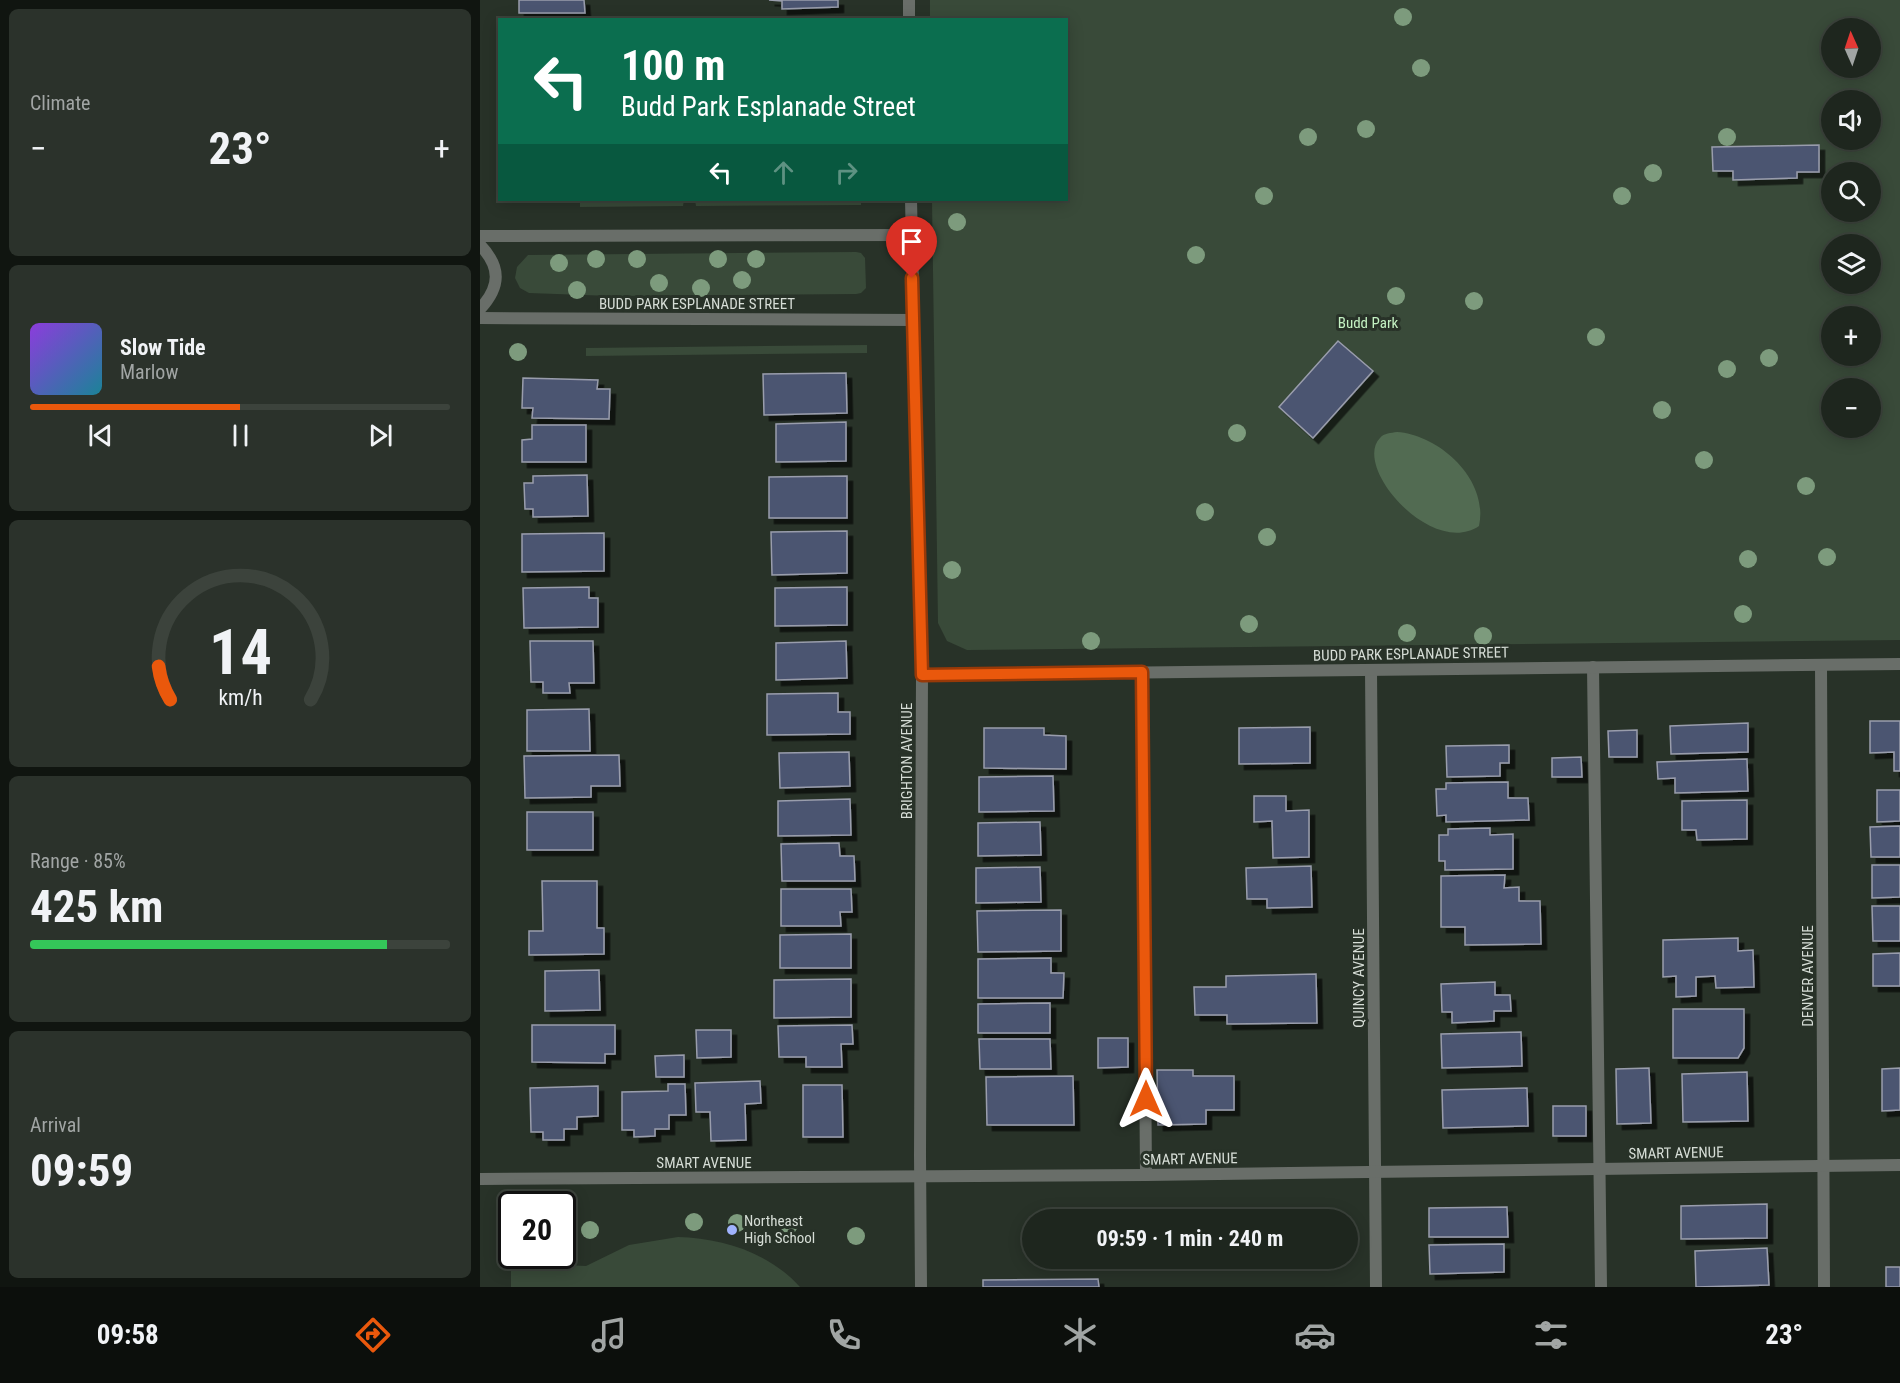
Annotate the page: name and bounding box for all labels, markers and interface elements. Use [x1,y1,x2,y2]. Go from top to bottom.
north arrow [1821,18,1881,78]
map controls [1821,18,1881,438]
text: 100 m [621,41,726,90]
icon: left [522,42,600,120]
button: sound [1821,90,1881,150]
text: Climate [30,91,90,115]
text: Budd Park Esplanade Street [621,91,916,123]
text: 23° [209,122,272,175]
text: − [30,129,47,168]
text: + [434,129,450,168]
icon: left [704,156,737,189]
icon: ahead [767,156,800,189]
icon: right [830,156,863,189]
button: search [1821,162,1881,222]
pin [886,216,937,278]
icon: arrive [895,225,928,258]
button: layers [1821,234,1881,294]
street label: BUDD PARK ESPLANADE STREET [599,295,795,313]
button: + [1821,306,1881,366]
park label: Budd Park [1338,314,1398,332]
text: Slow Tide [120,335,206,360]
text: Marlow [120,360,178,384]
button: − [1821,378,1881,438]
icon: previous [84,419,117,452]
icon: pause [224,419,257,452]
icon: next [364,419,397,452]
text: 14 [208,617,272,690]
street label: BUDD PARK ESPLANADE STREET [1313,643,1509,665]
text: km/h [218,686,262,711]
street label: BRIGHTON AVENUE [898,703,916,819]
text: Range · 85% [30,849,126,873]
text: 425 km [30,880,163,933]
street label: DENVER AVENUE [1799,925,1817,1027]
street label: QUINCY AVENUE [1350,928,1368,1028]
position arrow [1114,1067,1178,1131]
text: Arrival [30,1113,81,1137]
street label: SMART AVENUE [1628,1143,1724,1163]
text: 09:59 [30,1144,133,1197]
street label: SMART AVENUE [1142,1149,1238,1169]
street label: SMART AVENUE [656,1154,752,1172]
speed limit sign: 20 [498,1191,576,1269]
place label: Northeast High School [744,1212,815,1247]
marker: Northeast High School [725,1223,739,1237]
text: 09:59 · 1 min · 240 m [1097,1226,1283,1251]
icon: directions [352,1314,394,1356]
icon: music [588,1314,630,1356]
icon: phone [823,1314,865,1356]
icon: climate [1059,1314,1101,1356]
icon: car [1294,1314,1336,1356]
icon: filters [1530,1314,1572,1356]
text: 09:58 [97,1319,159,1351]
text: 23° [1765,1319,1803,1351]

